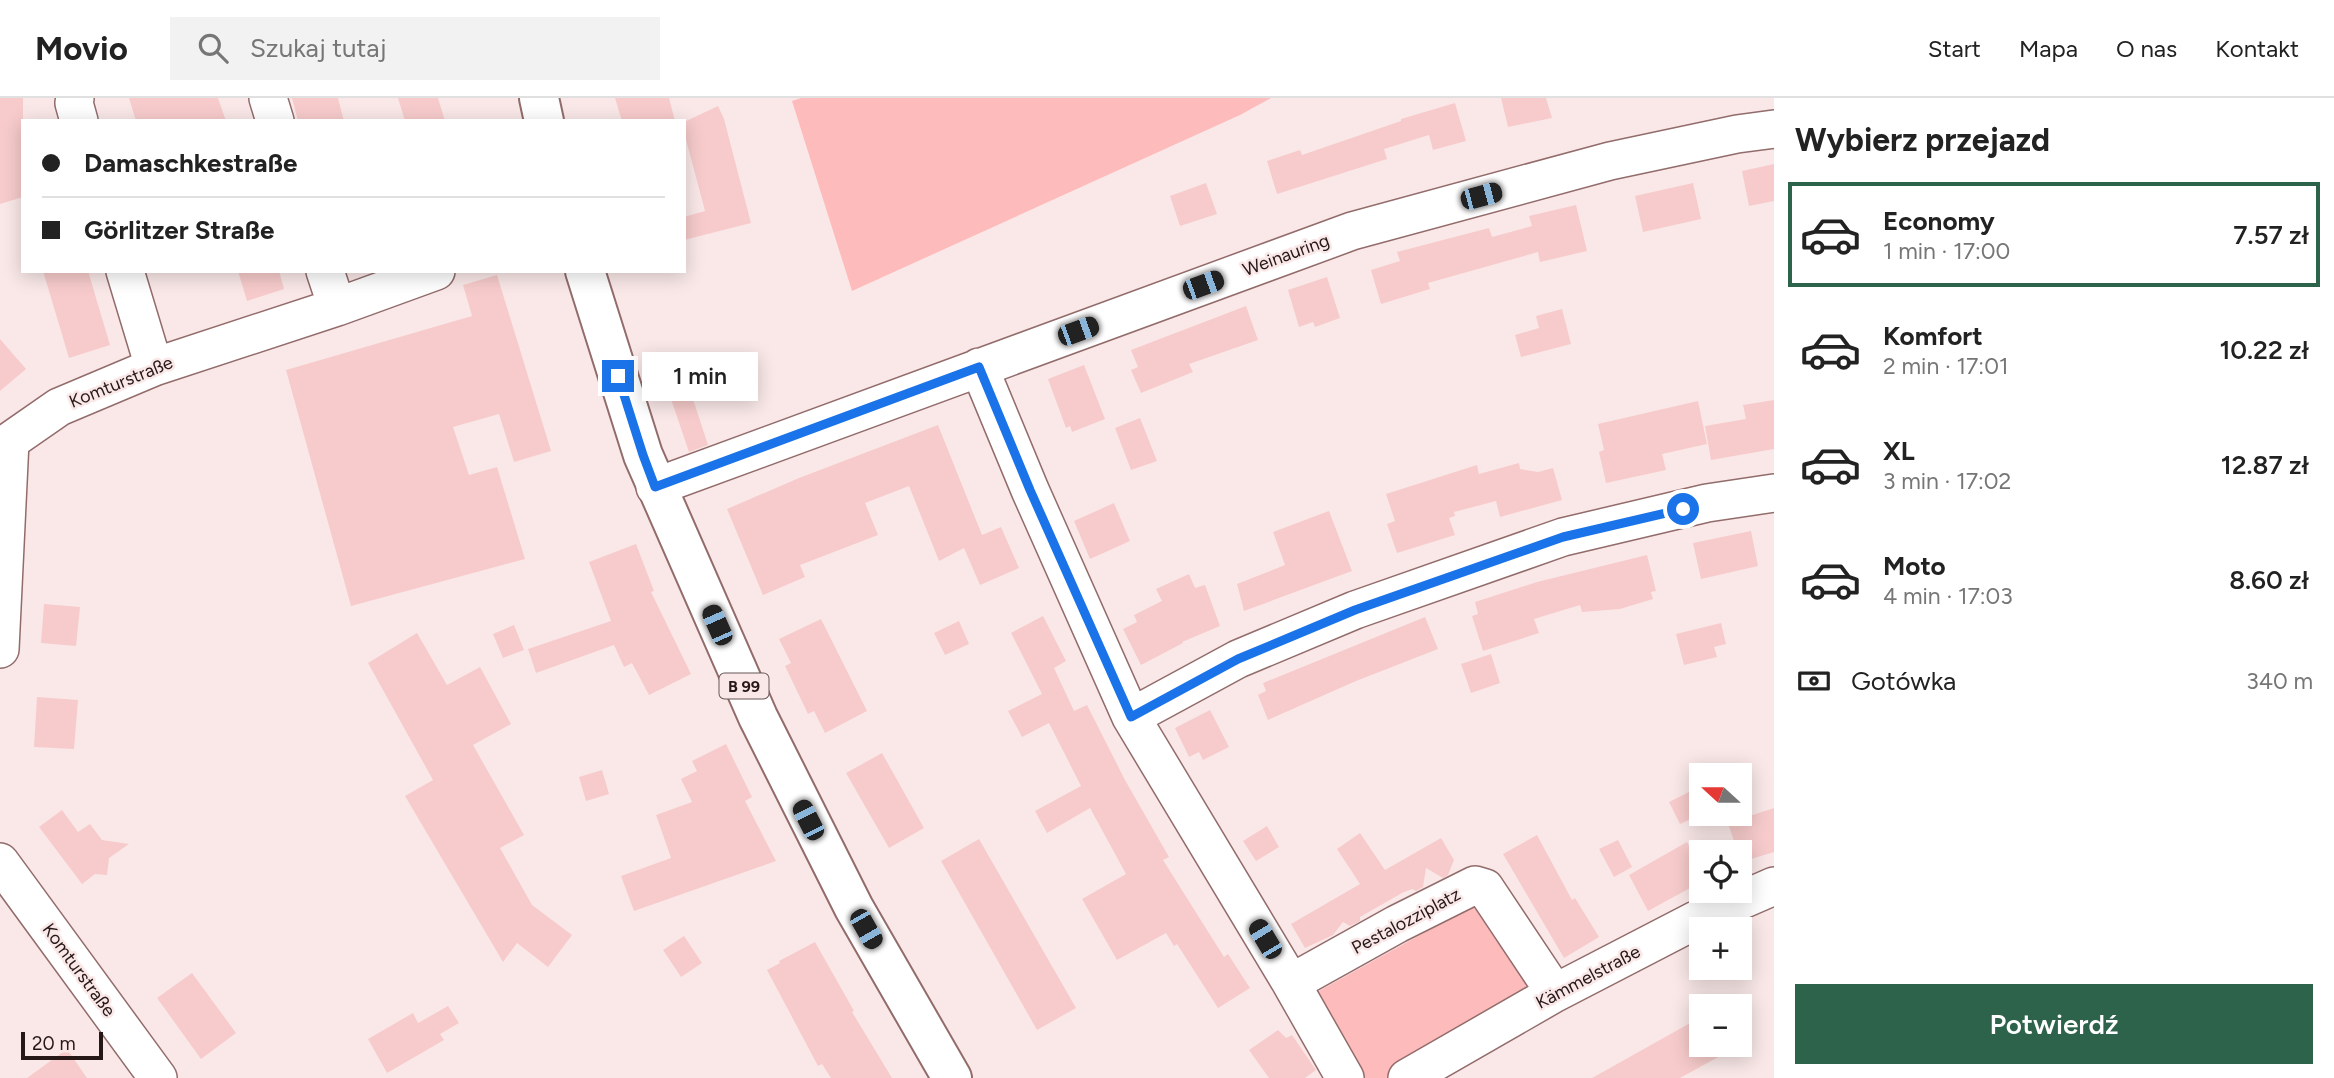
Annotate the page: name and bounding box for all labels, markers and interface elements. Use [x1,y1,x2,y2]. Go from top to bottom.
search box [170,17,660,80]
text: Movio [35,29,128,68]
icon: search [194,29,232,67]
text: Szukaj tutaj [250,32,387,64]
text: Start [1928,34,1981,63]
text: Mapa [2019,34,2078,63]
text: O nas [2116,34,2177,63]
text: Kontakt [2215,34,2299,63]
text: Wybierz przejazd [1795,121,2050,159]
text: Damaschkestraße [84,147,297,179]
car [1458,180,1505,212]
icon: car [1799,203,1862,266]
text: Economy [1883,205,1995,237]
text: Görlitzer Straße [84,214,274,246]
text: 7.57 zł [2233,219,2309,251]
street label: Weinauring [1240,229,1332,281]
text: 1 min · 17:00 [1883,237,2010,265]
car [1180,268,1227,302]
car [1055,314,1102,348]
icon: car [1799,318,1862,381]
text: Komfort [1883,320,1983,352]
text: 10.22 zł [2219,334,2309,366]
street label: Komturstraße [66,351,176,413]
callout: 1 min [642,352,758,400]
text: 2 min · 17:01 [1883,352,2008,380]
route end [602,360,634,392]
text: 1 min [673,362,727,390]
icon: car [1799,433,1862,496]
text: XL [1883,435,1915,467]
text: 12.87 zł [2221,449,2309,481]
text: 3 min · 17:02 [1883,467,2011,495]
route start [1667,493,1699,525]
icon: car [1799,548,1862,611]
text: Moto [1883,550,1946,582]
text: 8.60 zł [2229,564,2309,596]
text: 4 min · 17:03 [1883,582,2013,610]
car [699,602,736,648]
icon: cash [1795,662,1833,700]
text: Gotówka [1851,665,1956,697]
text: 340 m [2246,667,2313,695]
road number: B 99 [720,674,768,698]
north arrow [1689,763,1752,826]
map controls [1689,763,1752,1057]
car [790,797,827,843]
button: locate [1689,840,1752,903]
street label: Pestalozziplatz [1348,883,1464,959]
car [847,906,886,952]
car [1246,916,1285,962]
button: + [1689,917,1752,980]
street label: Komturstraße [38,919,120,1021]
street label: Kämmelstraße [1532,940,1644,1014]
button: Potwierdź [1795,984,2313,1064]
button: − [1689,994,1752,1057]
scale bar [21,1029,103,1061]
text: 20 m [32,1032,76,1055]

